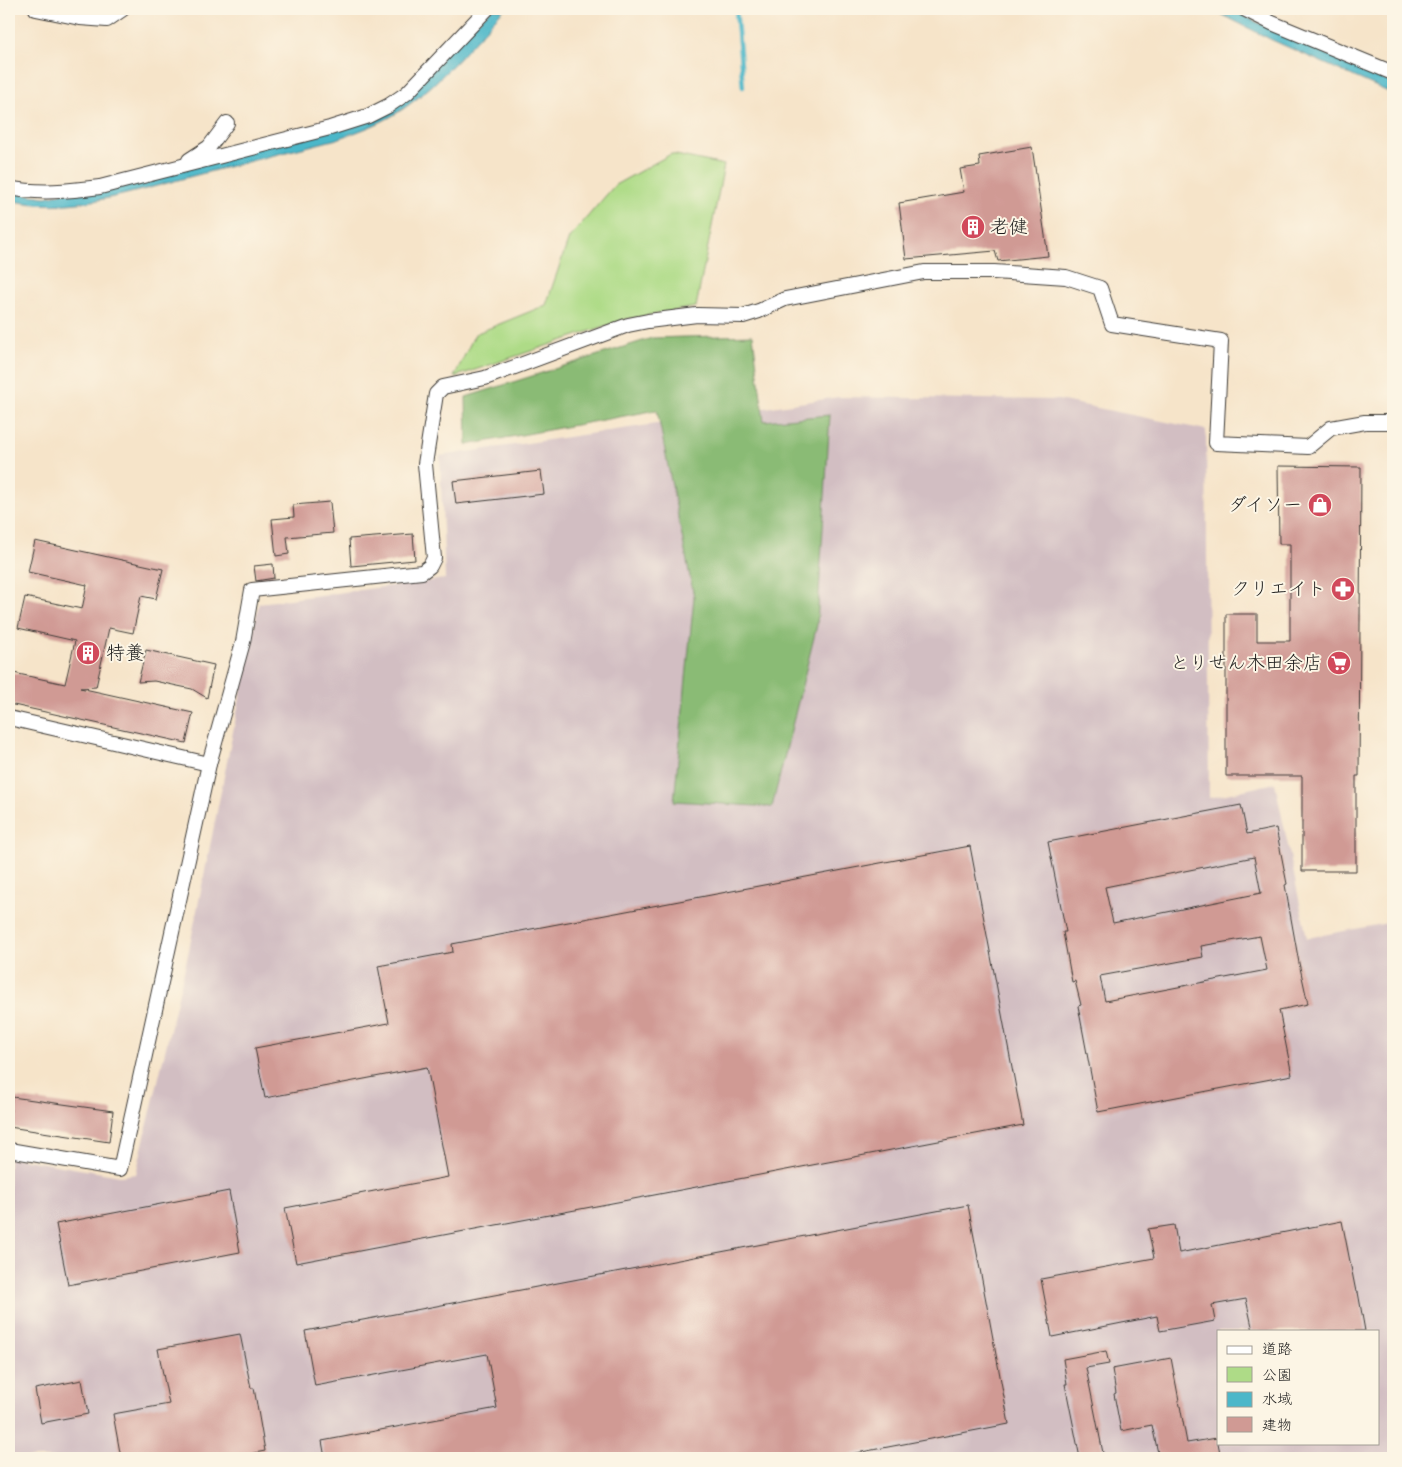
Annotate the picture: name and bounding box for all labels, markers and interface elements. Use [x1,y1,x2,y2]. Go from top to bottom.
building icon: 老健 [960,214,986,240]
place label: 老健 [990,214,1028,241]
place label: ダイソー [1228,492,1302,519]
shop icon: ダイソー [1307,492,1333,518]
place label: クリエイト [1231,576,1326,603]
pharmacy icon: クリエイト [1330,576,1356,602]
building icon: 特養 [75,640,101,666]
place label: 特養 [106,640,144,667]
place label: とりせん木田余店 [1170,650,1322,677]
supermarket icon: とりせん木田余店 [1326,650,1352,676]
legend [1217,1330,1380,1444]
text: 道路 [1262,1339,1292,1360]
text: 公園 [1262,1365,1292,1386]
text: 水域 [1262,1389,1292,1410]
text: 建物 [1262,1415,1292,1436]

